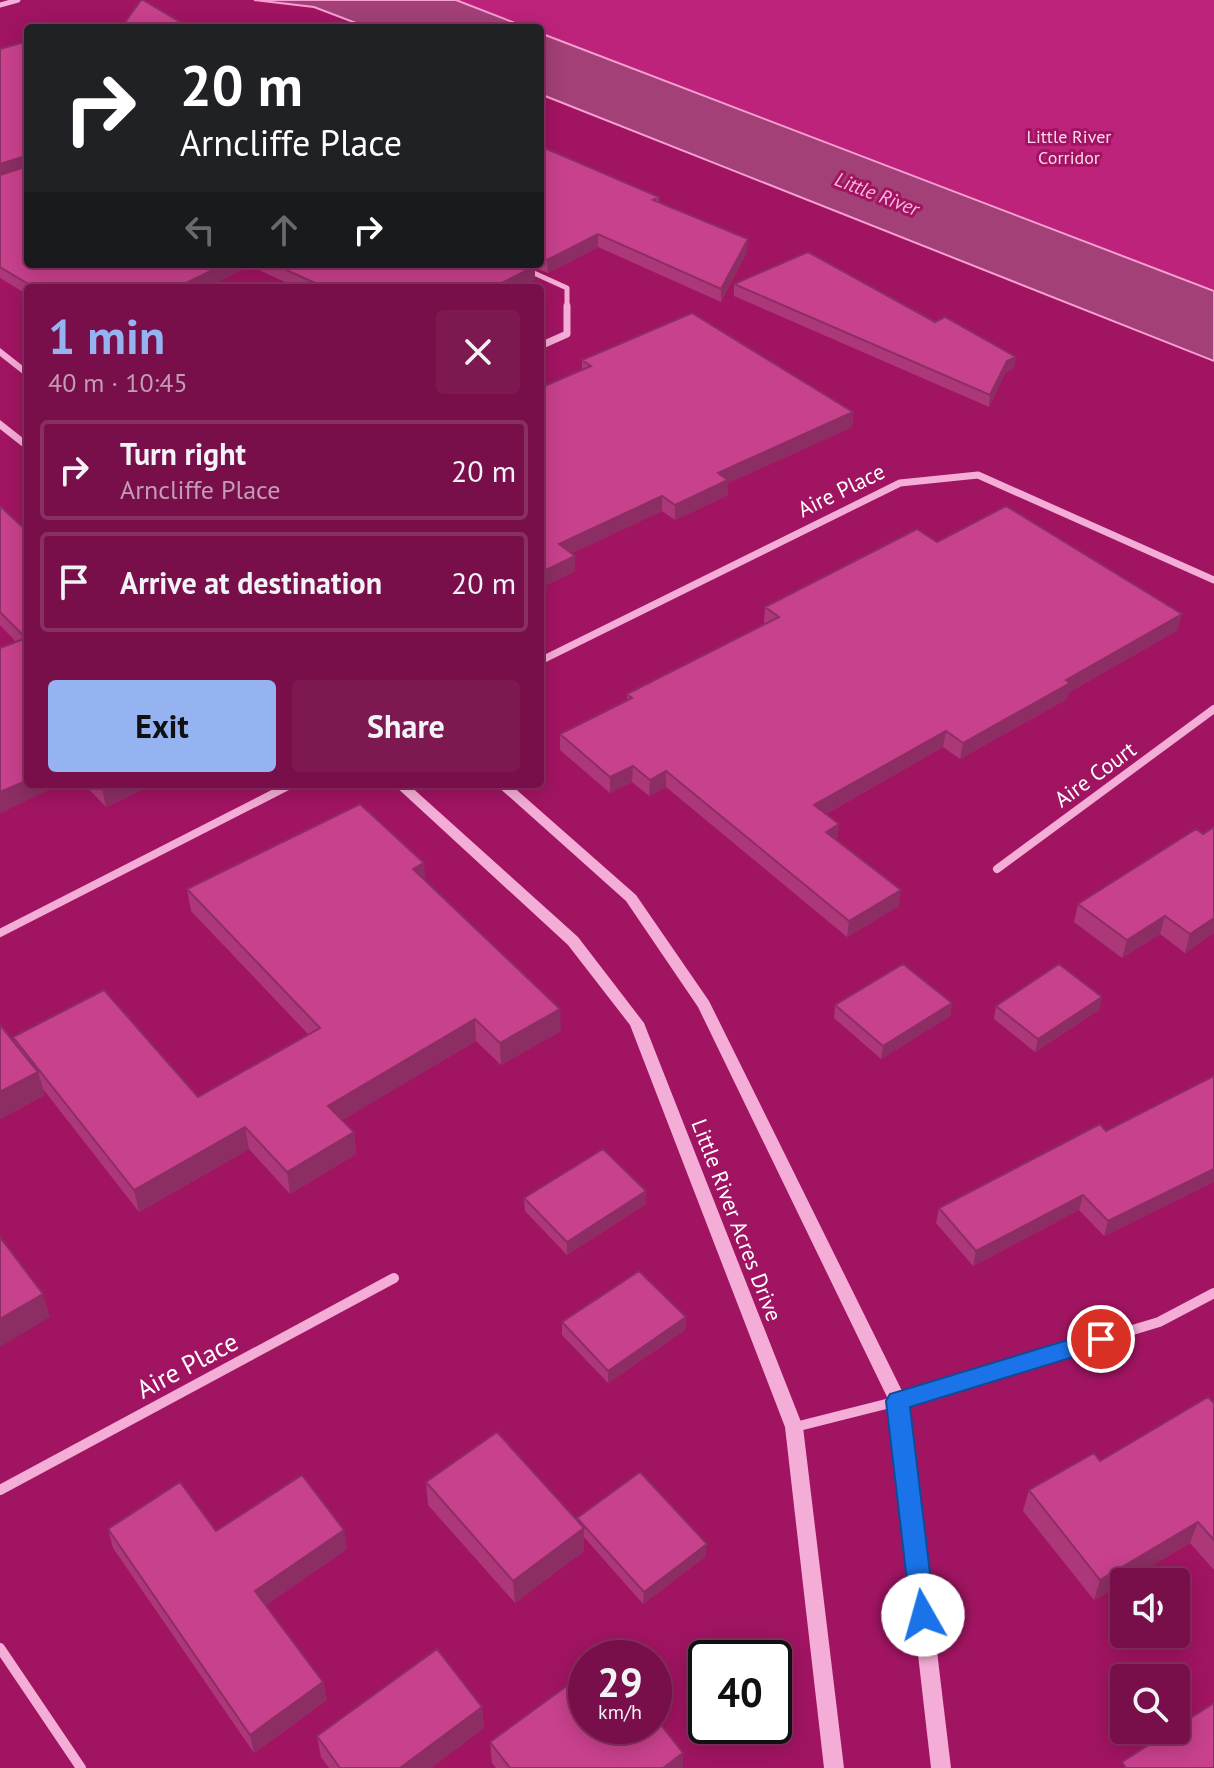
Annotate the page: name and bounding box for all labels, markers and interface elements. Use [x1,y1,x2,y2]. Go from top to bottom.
text: 20 m [180,49,303,121]
icon: right [48,56,152,160]
text: Arncliffe Place [180,119,402,166]
park label: Little River Corridor [1027,125,1111,169]
water label: Little River [831,166,924,222]
icon: left [178,208,222,252]
icon: ahead [262,208,306,252]
icon: right [346,208,390,252]
text: 1 min [48,305,165,367]
button: close [436,310,520,394]
text: 40 m · 10:45 [48,366,188,399]
text: Turn right [120,434,246,473]
icon: right [52,448,96,492]
text: 20 m [451,451,516,490]
street label: Aire Place [793,457,889,523]
text: Arncliffe Place [120,473,280,506]
icon: arrive [52,560,96,604]
text: Arrive at destination [120,563,382,602]
text: 20 m [451,563,516,602]
button: Exit [48,680,276,772]
button: Share [292,680,520,772]
street label: Aire Court [1049,735,1142,813]
street label: Little River Acres Drive [686,1115,788,1325]
pin [1067,1305,1135,1373]
icon: arrive [1079,1317,1123,1361]
street label: Aire Place [130,1324,244,1406]
map controls [1110,1568,1190,1744]
button: sound [1110,1568,1190,1648]
position arrow [881,1573,965,1657]
speed limit sign: 40 [688,1640,792,1744]
text: 29 [597,1656,643,1708]
button: search [1110,1664,1190,1744]
text: km/h [598,1699,642,1725]

